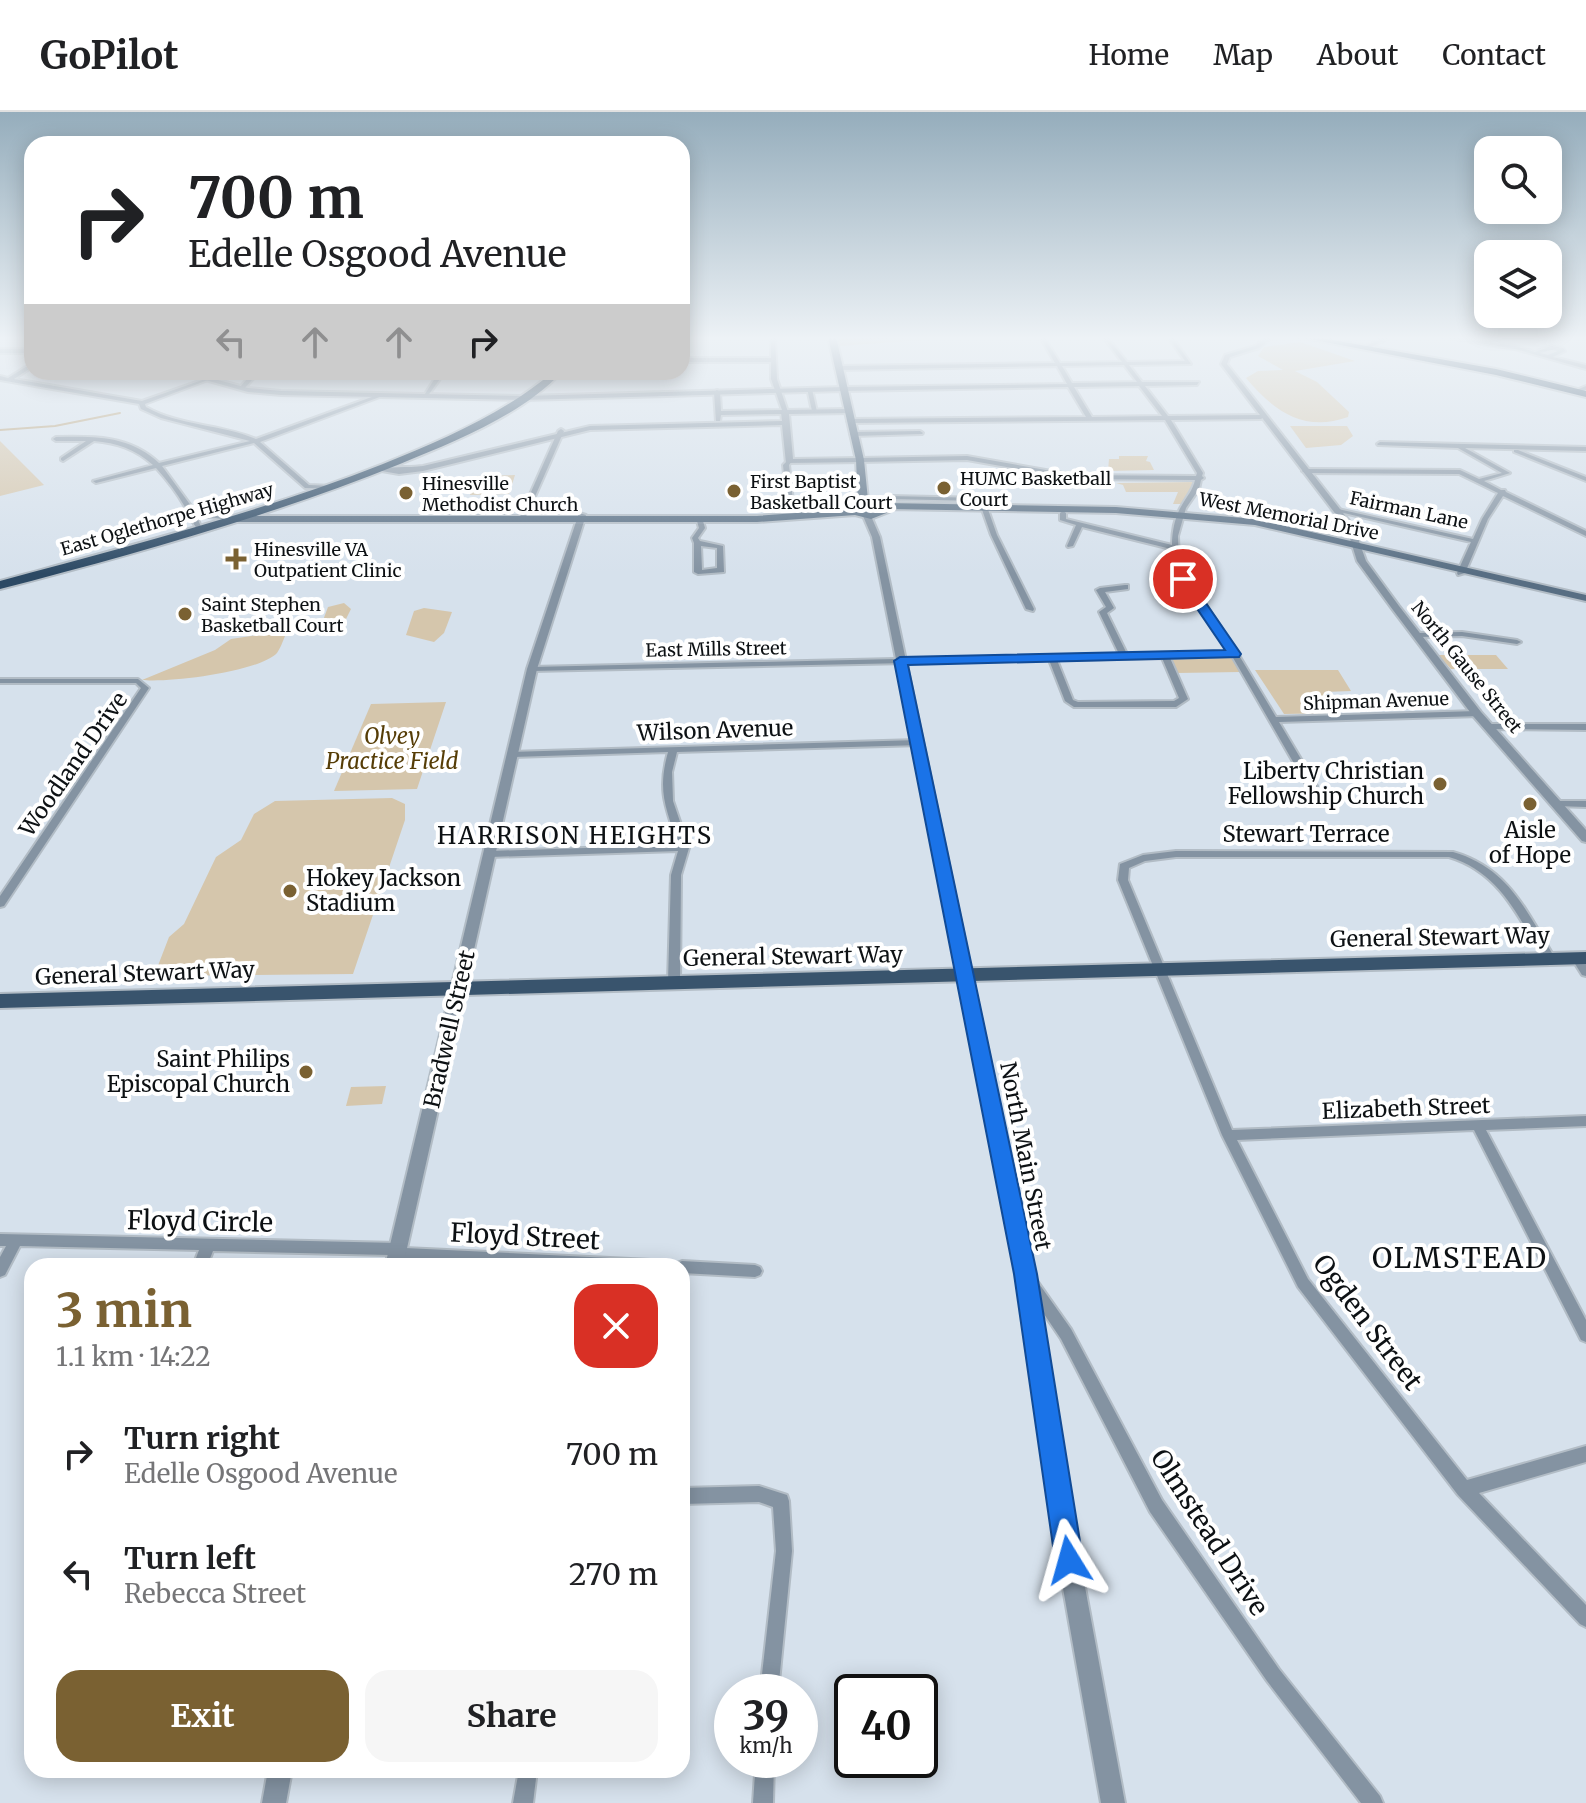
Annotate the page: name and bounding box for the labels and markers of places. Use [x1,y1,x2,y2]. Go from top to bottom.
place label: HUMC Basketball Court [960,467,1112,511]
place label: First Baptist Basketball Court [750,470,893,514]
place label: Hinesville Methodist Church [422,472,578,516]
marker: HUMC Basketball Court [935,479,953,497]
marker: First Baptist Basketball Court [725,482,743,500]
marker: Hinesville Methodist Church [397,484,415,502]
place label: Hinesville VA Outpatient Clinic [254,538,402,582]
pin [1149,545,1217,613]
marker: Hinesville VA Outpatient Clinic [225,548,247,570]
place label: Saint Stephen Basketball Court [201,593,344,637]
marker: Saint Stephen Basketball Court [176,605,194,623]
place label: Liberty Christian Fellowship Church [1228,757,1424,810]
marker: Liberty Christian Fellowship Church [1431,775,1449,793]
marker: Aisle of Hope [1521,795,1539,813]
place label: Aisle of Hope [1489,816,1571,869]
place label: Hokey Jackson Stadium [306,864,462,917]
marker: Hokey Jackson Stadium [281,882,299,900]
place label: Saint Philips Episcopal Church [107,1045,290,1098]
marker: Saint Philips Episcopal Church [297,1063,315,1081]

